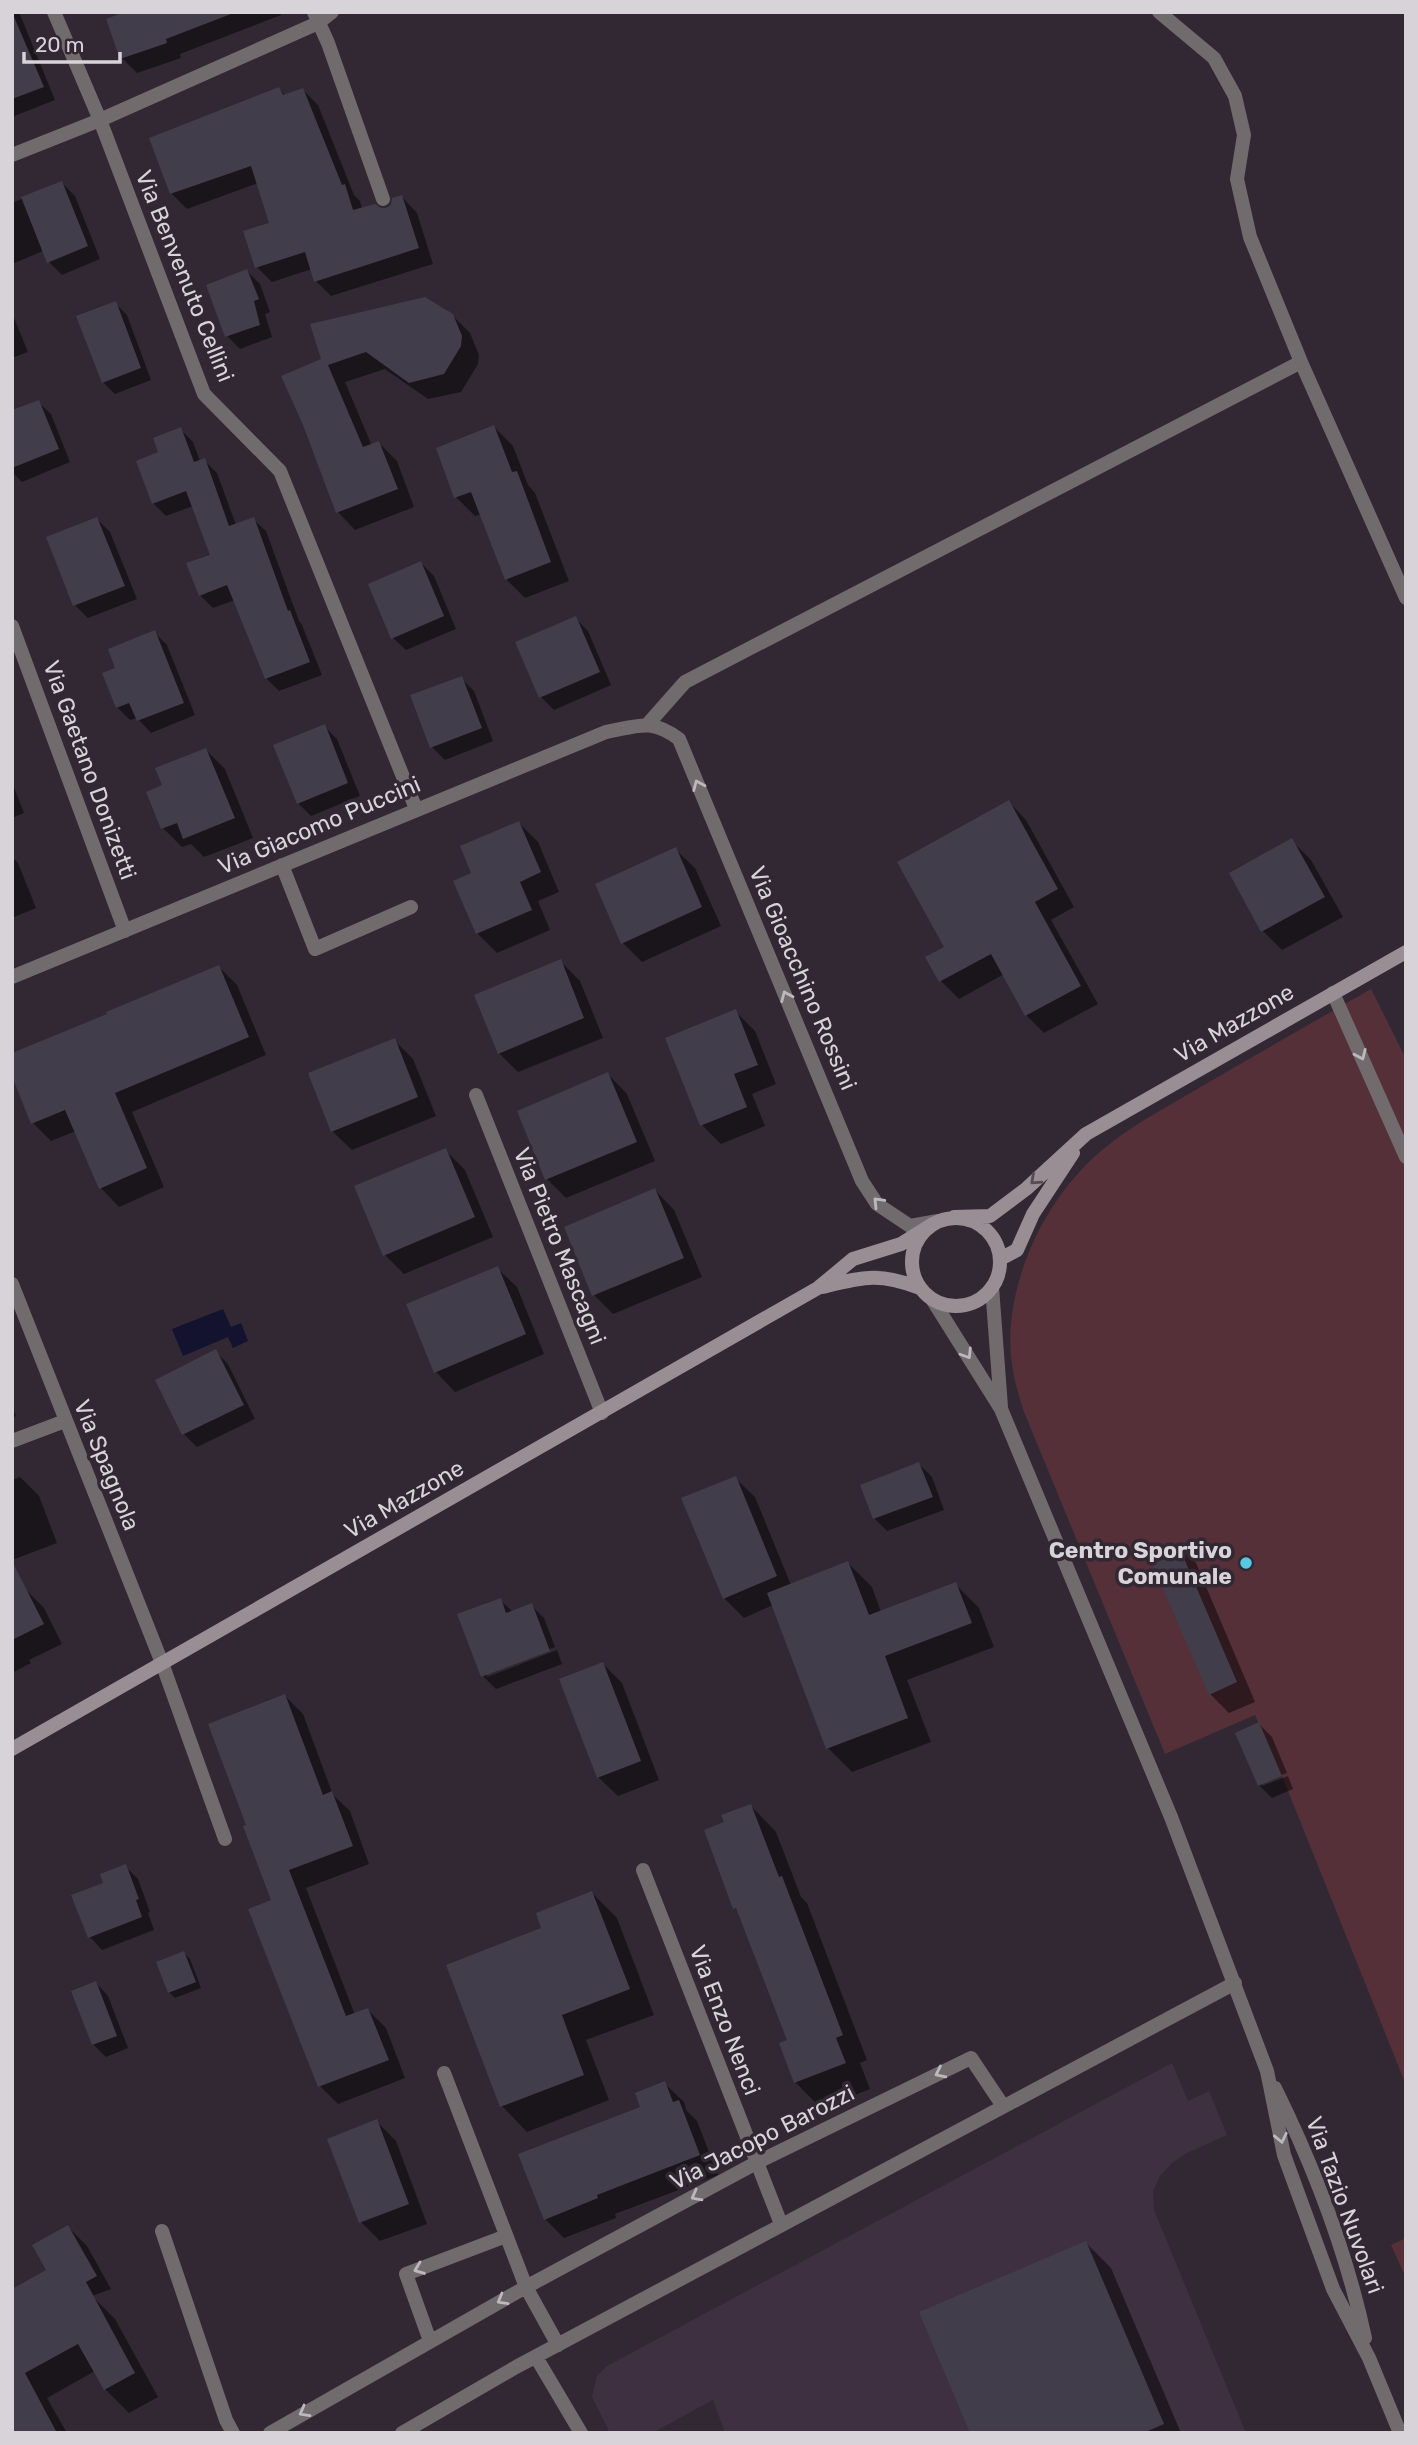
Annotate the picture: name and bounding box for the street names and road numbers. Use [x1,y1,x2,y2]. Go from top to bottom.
street label: Via Benvenuto Cellini [130,166,240,386]
street label: Via Gaetano Donizetti [37,657,143,883]
street label: Via Giacomo Puccini [214,770,424,880]
street label: Via Gioacchino Rossini [743,862,863,1094]
street label: Via Mazzone [1169,978,1299,1068]
street label: Via Pietro Mascagni [508,1144,612,1348]
street label: Via Spagnola [68,1395,146,1535]
street label: Via Mazzone [339,1454,469,1544]
street label: Via Enzo Nenci [684,1941,766,2099]
street label: Via Jacopo Barozzi [665,2078,859,2196]
street label: Via Tazio Nuvolari [1300,2113,1390,2297]

